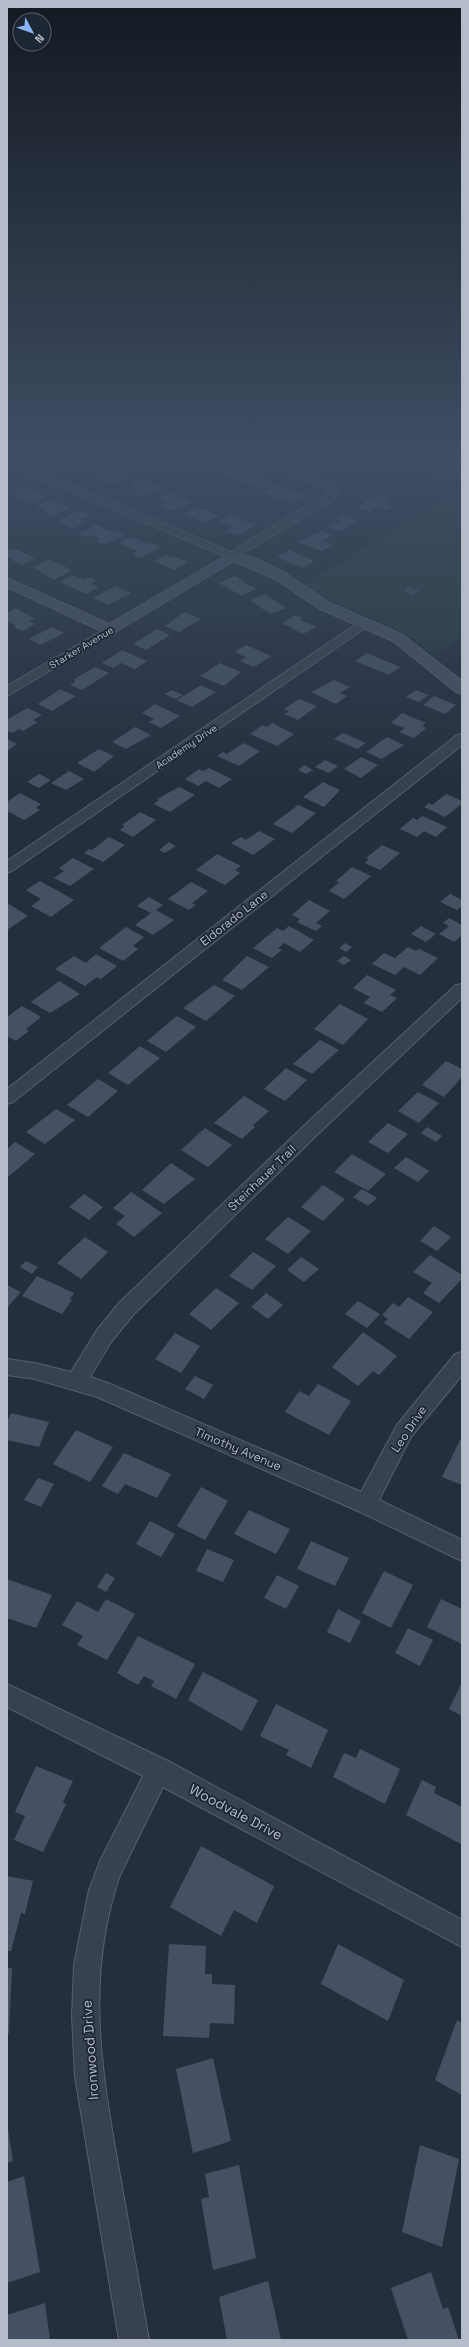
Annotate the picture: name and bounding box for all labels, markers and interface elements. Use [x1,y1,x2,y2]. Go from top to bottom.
north arrow [12,12,52,52]
text: N [32,31,47,46]
street label: Starker Avenue [47,623,116,672]
street label: Academy Drive [153,721,220,772]
street label: Eldorado Lane [197,886,271,950]
street label: Steinhauer Trail [224,1141,300,1215]
street label: Leo Drive [388,1403,430,1455]
street label: Timothy Avenue [192,1424,284,1474]
street label: Woodvale Drive [186,1780,286,1844]
street label: Ironwood Drive [78,1999,102,2101]

